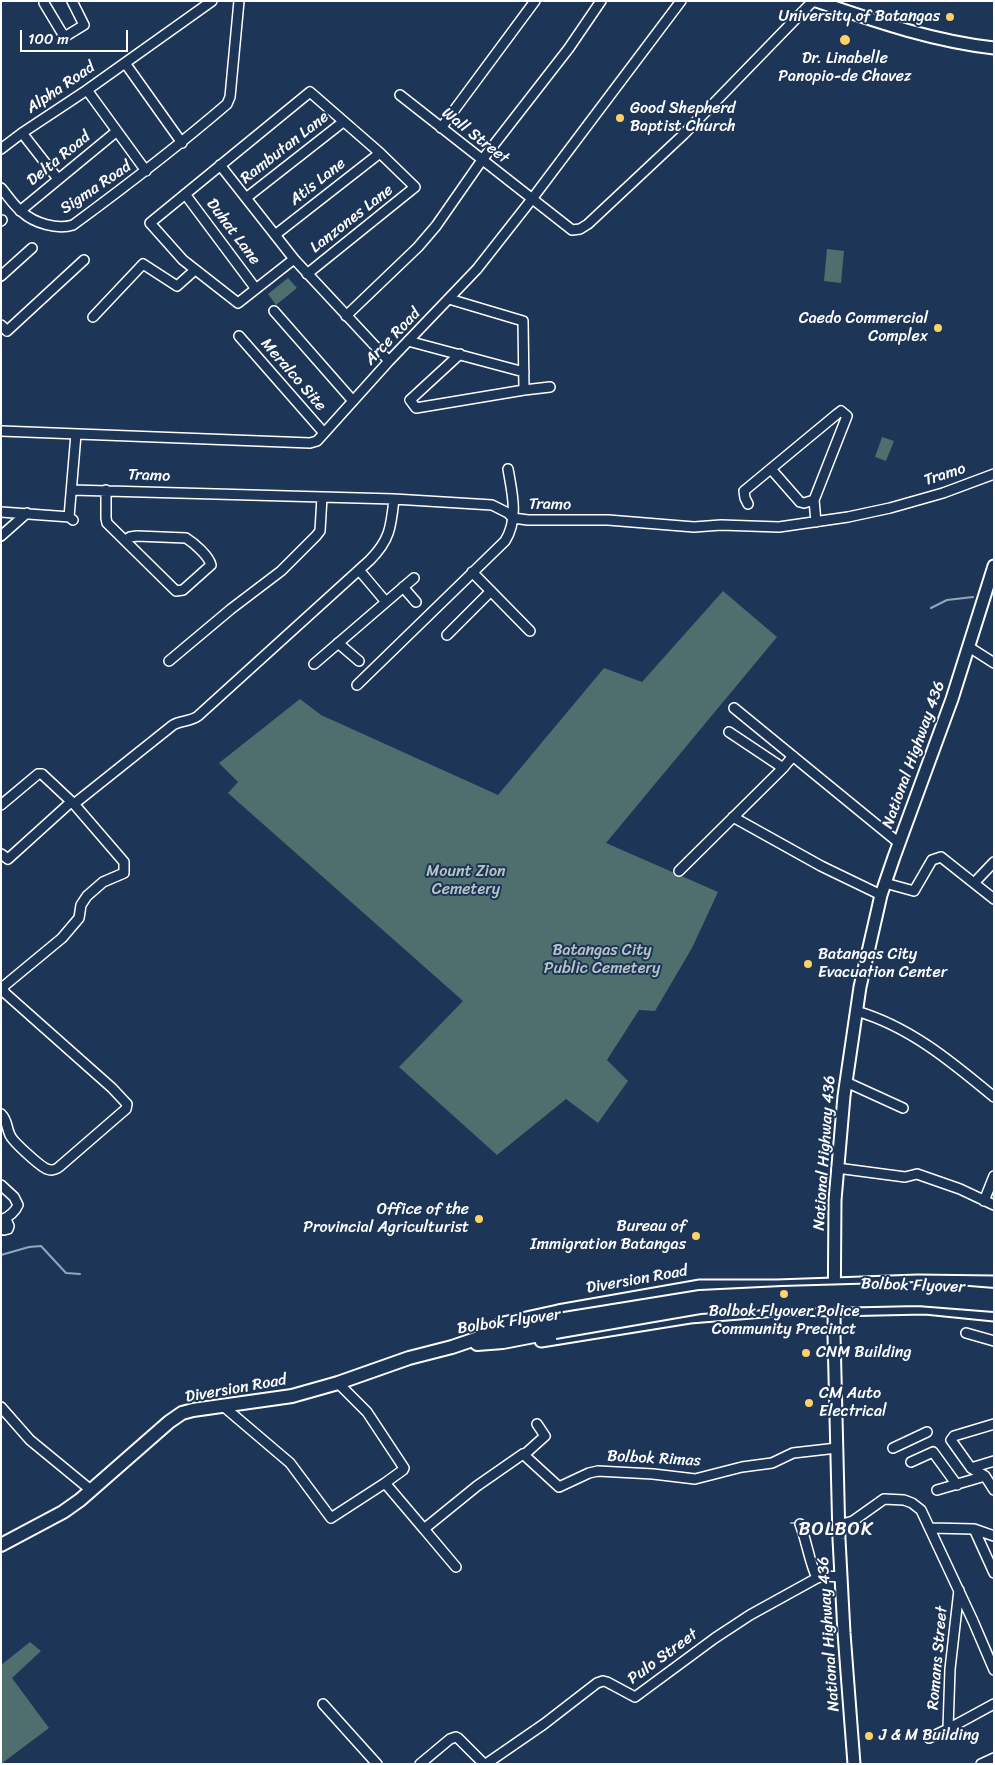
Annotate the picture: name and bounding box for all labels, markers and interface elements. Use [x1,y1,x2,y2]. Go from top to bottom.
place label: University of Batangas [778,7,940,27]
marker: University of Batangas [944,11,956,23]
scale bar [22,20,130,52]
text: 100 m [28,26,69,52]
marker: Dr. Linabelle Panopio-de Chavez [838,33,852,47]
place label: Dr. Linabelle Panopio-de Chavez [778,49,912,87]
street label: Alpha Road [23,58,99,118]
place label: Good Shepherd Baptist Church [630,99,736,137]
street label: Wall Street [438,104,512,168]
street label: Rambutan Lane [237,108,333,188]
marker: Good Shepherd Baptist Church [614,112,626,124]
street label: Delta Road [23,128,95,190]
street label: Atis Lane [286,154,350,210]
street label: Sigma Road [57,157,135,219]
street label: Lanzones Lane [307,181,397,257]
street label: Duhat Lane [202,195,264,269]
street label: Arce Road [361,305,425,369]
place label: Caedo Commercial Complex [799,309,928,347]
marker: Caedo Commercial Complex [932,322,944,334]
street label: Meralco Site [256,335,330,415]
street label: Tramo [922,459,968,491]
street label: Tramo [127,466,171,486]
street label: Tramo [529,495,571,515]
street label: National Highway 436 [878,679,950,831]
park label: Mount Zion Cemetery [426,862,506,900]
park label: Batangas City Public Cemetery [544,941,660,979]
place label: Batangas City Evacuation Center [818,945,947,983]
marker: Batangas City Evacuation Center [802,958,814,970]
street label: National Highway 436 [810,1075,840,1231]
place label: Office of the Provincial Agriculturist [303,1200,469,1238]
marker: Office of the Provincial Agriculturist [473,1213,485,1225]
place label: Bureau of Immigration Batangas [530,1217,686,1255]
marker: Bureau of Immigration Batangas [690,1230,702,1242]
street label: Diversion Road [585,1262,689,1298]
street label: Bolbok Flyover [861,1275,965,1297]
marker: Bolbok Flyover Police Community Precinct [778,1288,790,1300]
place label: Bolbok Flyover Police Community Precinct [709,1302,859,1340]
street label: Bolbok Flyover [456,1305,562,1339]
place label: CNM Building [816,1343,912,1363]
marker: CNM Building [800,1347,812,1359]
street label: Diversion Road [184,1371,288,1407]
place label: CM Auto Electrical [819,1384,887,1422]
marker: CM Auto Electrical [803,1397,815,1409]
street label: Bolbok Rimas [607,1447,701,1471]
district label: BOLBOK [798,1519,874,1541]
street label: National Highway 436 [814,1556,844,1712]
street label: Romans Street [924,1605,952,1711]
street label: Pulo Street [624,1625,702,1689]
place label: J & M Building [879,1726,979,1746]
marker: J & M Building [863,1730,875,1742]

